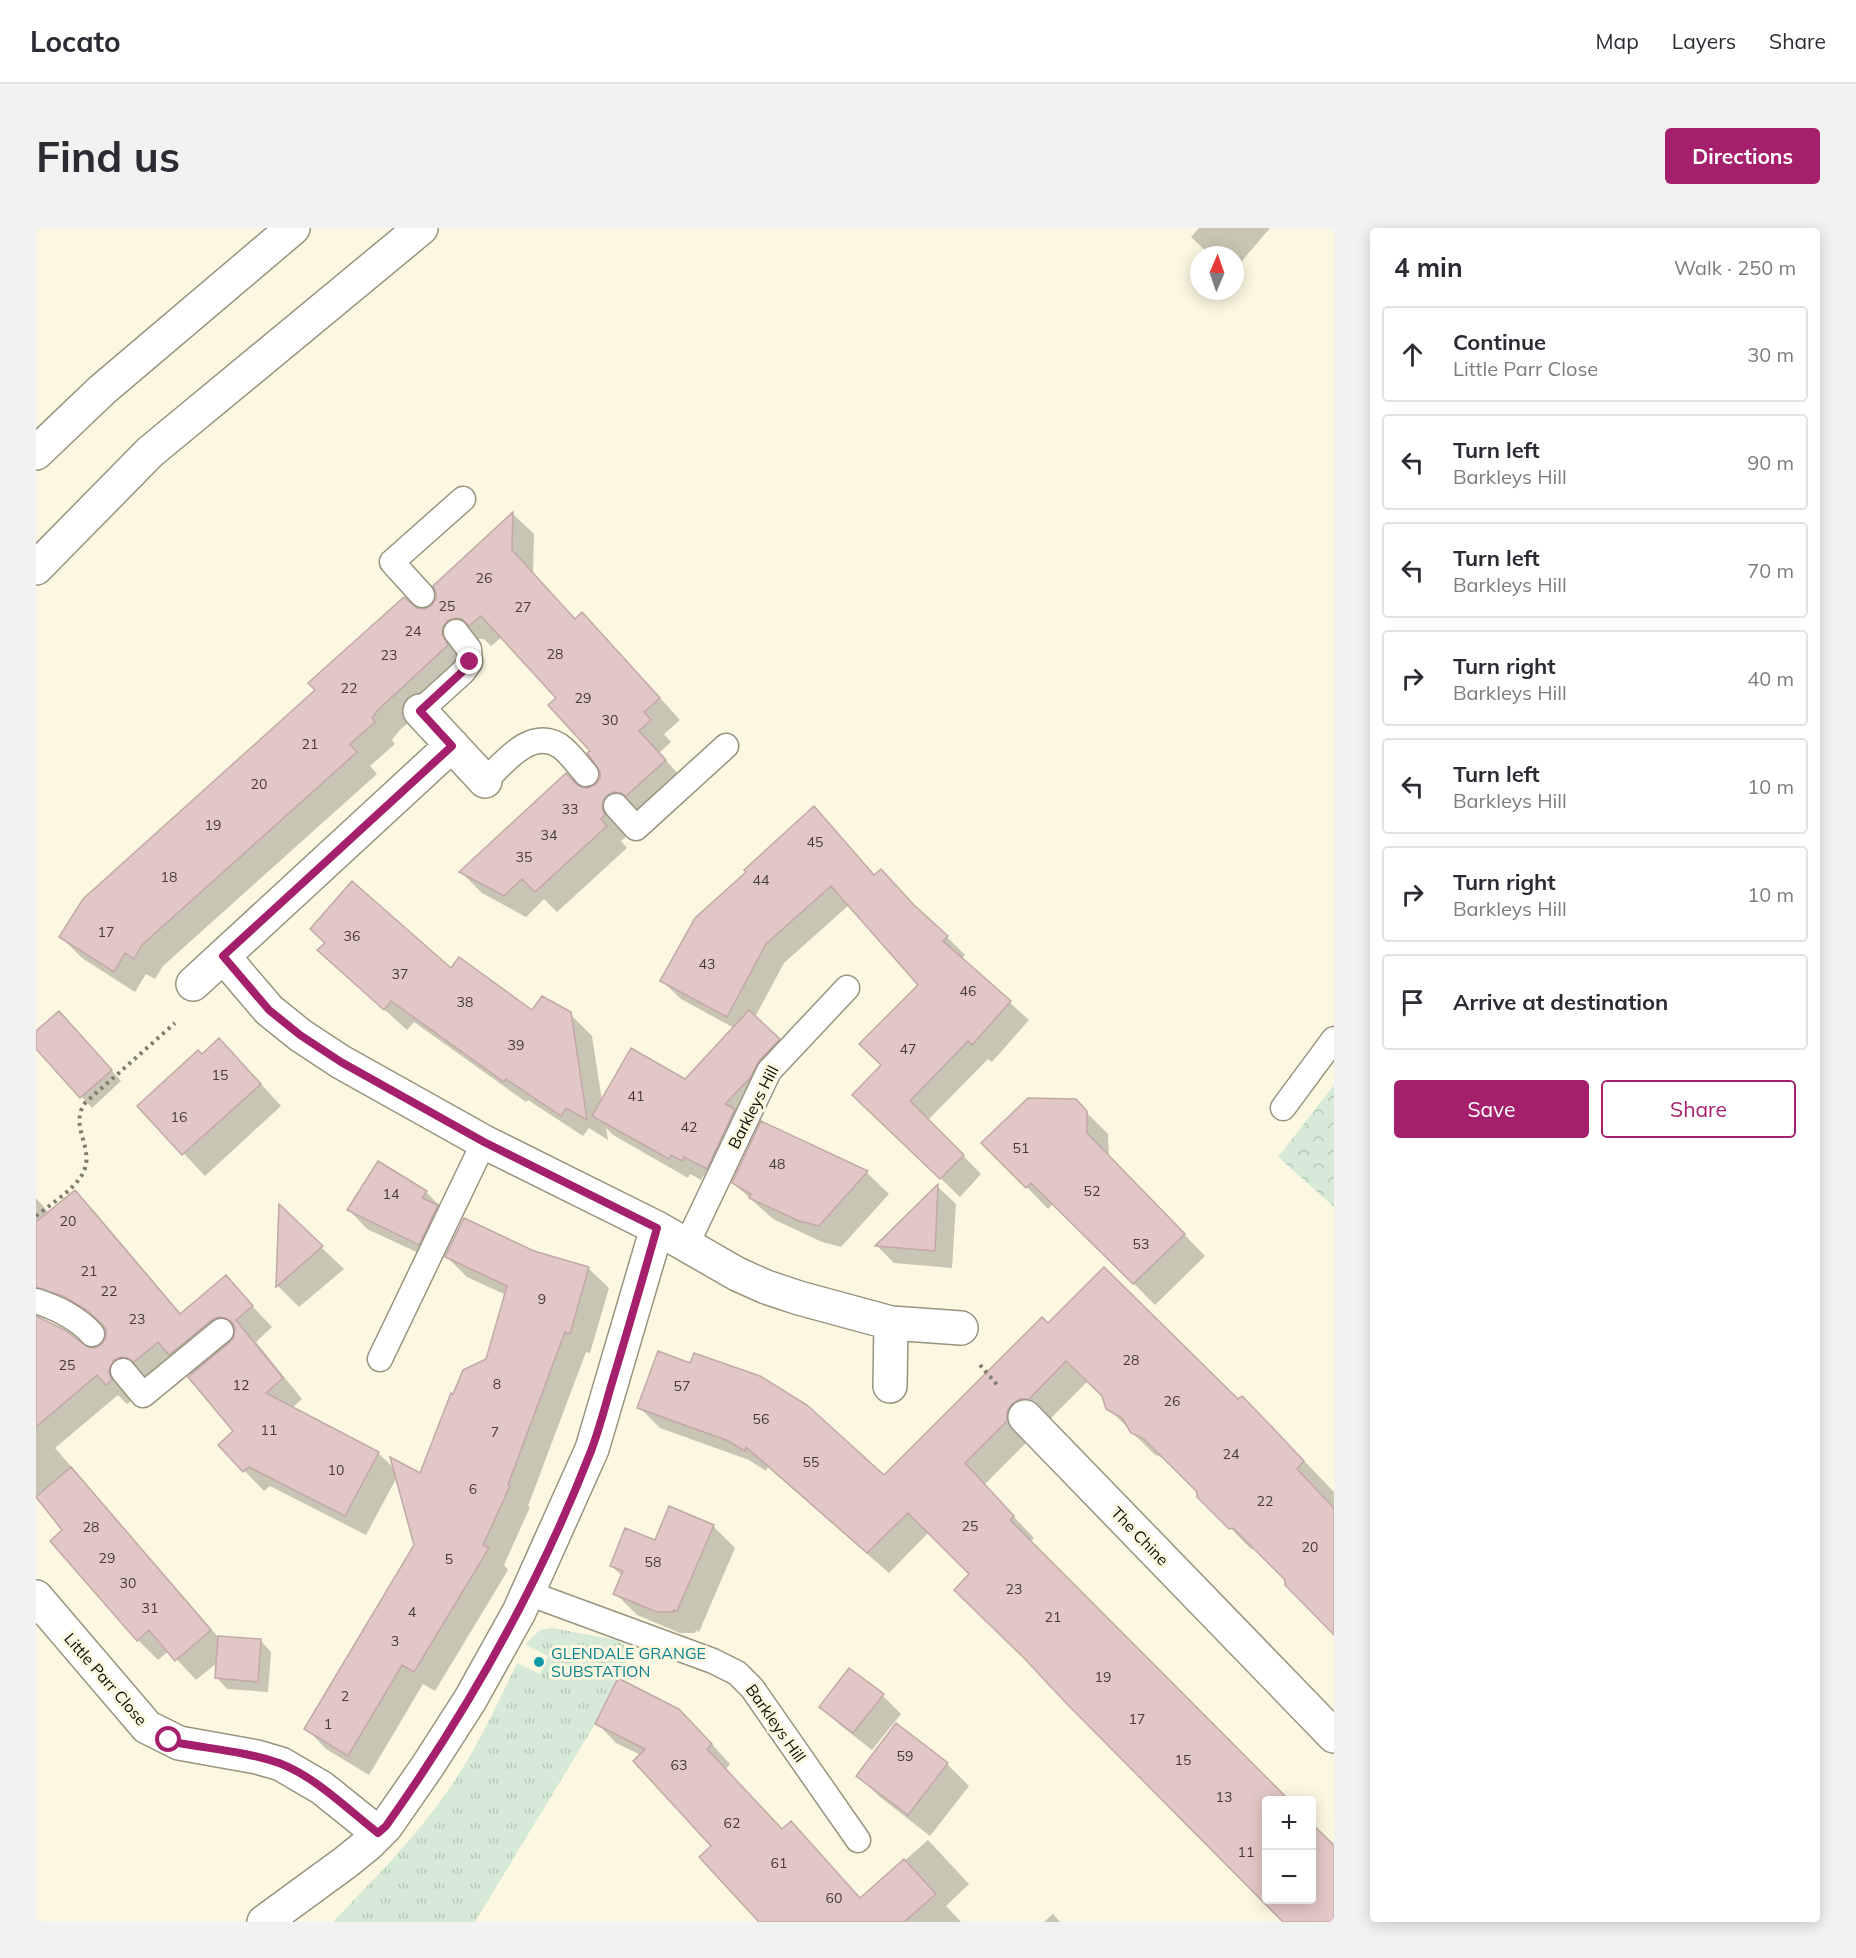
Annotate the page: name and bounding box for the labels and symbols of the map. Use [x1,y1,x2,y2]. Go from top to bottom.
north arrow [1190,246,1244,300]
house number: 26 [476,569,492,587]
house number: 25 [439,597,455,615]
house number: 27 [515,598,531,616]
house number: 24 [405,622,422,640]
house number: 28 [547,645,563,663]
house number: 23 [381,646,397,664]
route end [456,648,482,674]
house number: 22 [341,679,357,697]
house number: 29 [575,689,591,707]
house number: 30 [602,711,618,729]
house number: 21 [302,735,318,753]
house number: 20 [251,775,267,793]
house number: 33 [562,800,578,818]
house number: 19 [205,816,221,834]
house number: 34 [541,826,558,844]
house number: 45 [807,833,823,851]
house number: 35 [516,848,532,866]
house number: 18 [161,868,177,886]
house number: 44 [753,871,770,889]
house number: 17 [98,923,114,941]
house number: 36 [344,927,360,945]
house number: 43 [699,955,715,973]
house number: 37 [392,965,408,983]
house number: 46 [960,982,976,1000]
house number: 38 [457,993,473,1011]
house number: 39 [508,1036,524,1054]
house number: 47 [900,1040,916,1058]
street label: Barkleys Hill [723,1062,783,1152]
house number: 15 [212,1066,228,1084]
house number: 41 [628,1087,644,1105]
house number: 16 [171,1108,187,1126]
house number: 42 [681,1118,697,1136]
house number: 51 [1013,1139,1029,1157]
house number: 48 [769,1155,785,1173]
house number: 52 [1084,1182,1100,1200]
house number: 14 [383,1185,400,1203]
house number: 20 [60,1212,76,1230]
house number: 53 [1133,1235,1149,1253]
house number: 21 [81,1262,97,1280]
house number: 22 [101,1282,117,1300]
house number: 9 [538,1290,546,1308]
house number: 23 [129,1310,145,1328]
house number: 28 [1123,1351,1139,1369]
house number: 25 [59,1356,75,1374]
house number: 8 [493,1375,501,1393]
house number: 12 [233,1376,249,1394]
house number: 57 [674,1377,690,1395]
house number: 26 [1164,1392,1180,1410]
house number: 56 [753,1410,769,1428]
house number: 11 [261,1421,277,1439]
house number: 7 [491,1423,499,1441]
house number: 24 [1223,1445,1240,1463]
house number: 55 [803,1453,819,1471]
house number: 10 [328,1461,344,1479]
house number: 6 [469,1480,477,1498]
house number: 22 [1257,1492,1273,1510]
street label: The Chine [1107,1502,1173,1570]
house number: 25 [962,1517,978,1535]
house number: 28 [83,1518,99,1536]
house number: 20 [1302,1538,1318,1556]
house number: 29 [99,1549,115,1567]
house number: 5 [445,1550,453,1568]
house number: 58 [645,1553,661,1571]
house number: 30 [120,1574,136,1592]
house number: 23 [1006,1580,1022,1598]
house number: 31 [142,1599,158,1617]
house number: 4 [408,1603,417,1621]
house number: 21 [1045,1608,1061,1626]
street label: Little Parr Close [60,1629,152,1729]
house number: 3 [391,1632,399,1650]
place label: GLENDALE GRANGE SUBSTATION [551,1643,706,1681]
marker: GLENDALE GRANGE SUBSTATION [532,1655,546,1669]
house number: 19 [1095,1668,1111,1686]
street label: Barkleys Hill [742,1680,810,1766]
house number: 2 [341,1687,349,1705]
house number: 17 [1129,1710,1145,1728]
house number: 1 [324,1715,332,1733]
route start [155,1726,181,1752]
house number: 59 [897,1747,913,1765]
house number: 15 [1175,1751,1191,1769]
house number: 63 [671,1756,687,1774]
house number: 13 [1216,1788,1232,1806]
house number: 62 [724,1814,740,1832]
house number: 11 [1238,1843,1254,1861]
house number: 61 [771,1854,787,1872]
house number: 60 [826,1889,842,1907]

